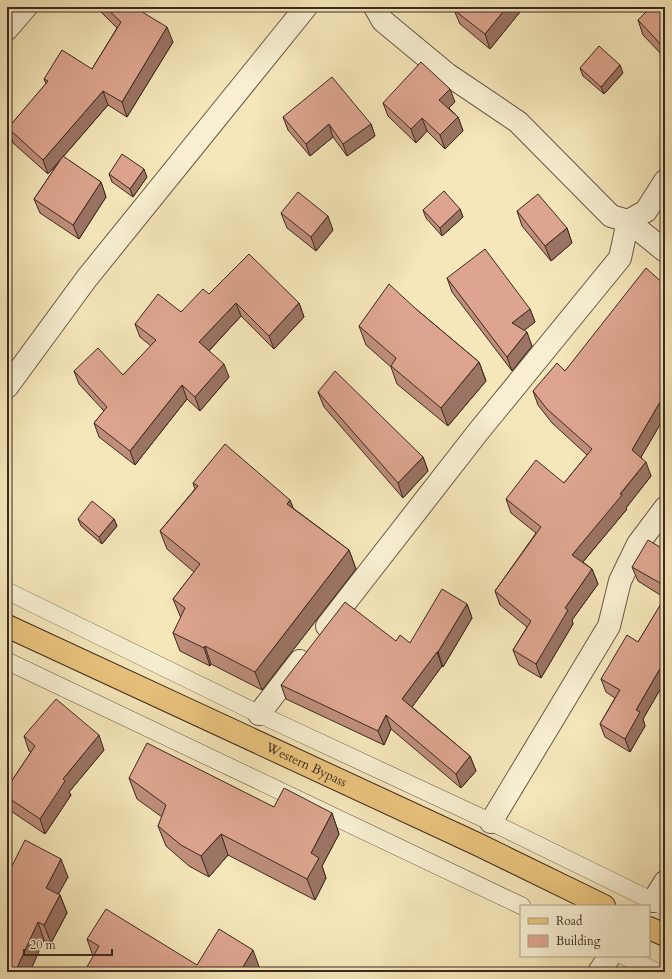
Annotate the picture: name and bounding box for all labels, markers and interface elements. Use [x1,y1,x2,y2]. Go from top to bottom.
street label: Western Bypass [262,738,350,791]
legend [520,905,650,957]
text: Road [556,913,583,929]
scale bar [24,931,112,957]
text: Building [556,933,601,949]
text: 20 m [30,937,57,953]

